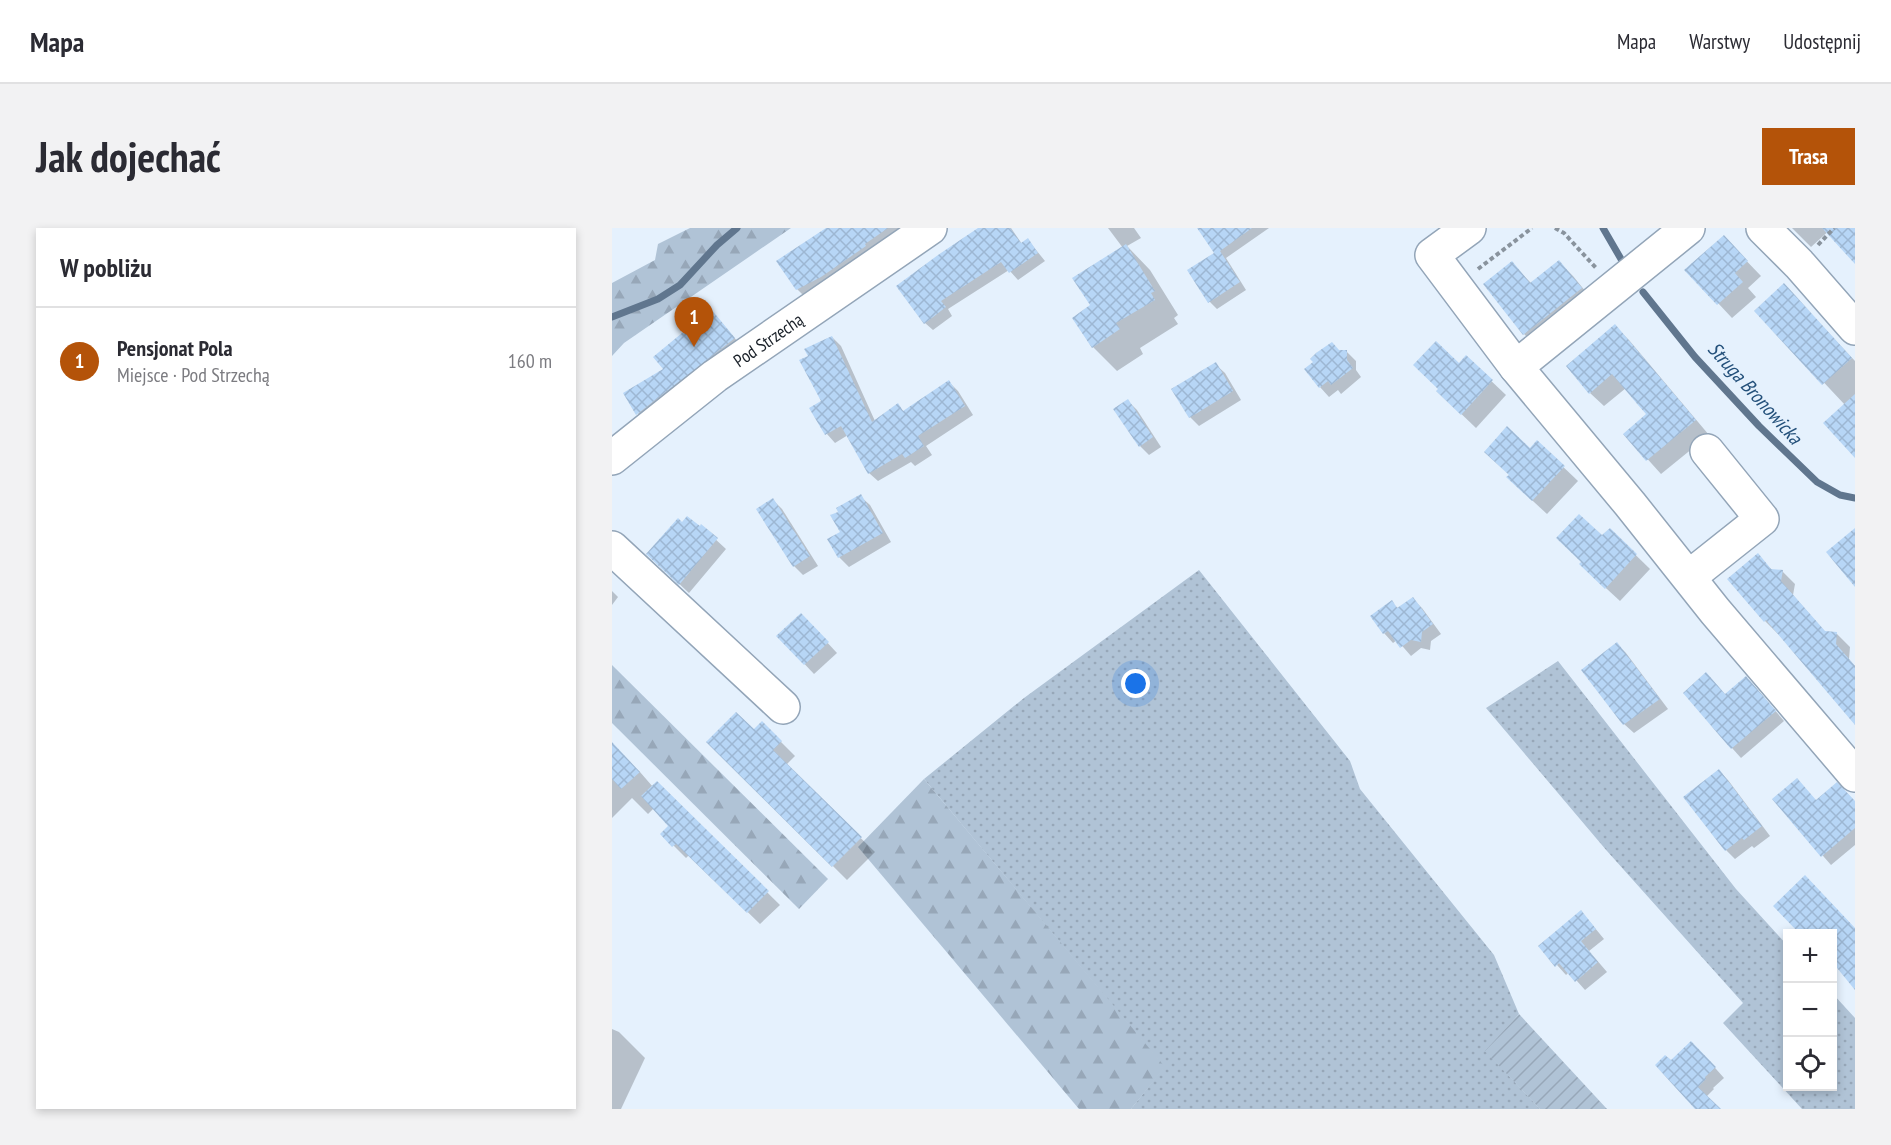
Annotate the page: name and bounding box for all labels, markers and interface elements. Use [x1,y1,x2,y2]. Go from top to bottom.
text: Mapa [30,23,84,60]
text: Mapa [1617,28,1656,55]
text: Warstwy [1689,28,1750,55]
text: Udostępnij [1783,28,1861,55]
button: Trasa [1762,128,1855,185]
text: Jak dojechać [36,129,221,184]
text: W pobliżu [60,251,152,284]
pin: 1 [674,298,713,347]
street label: Pod Strzechą [729,307,807,372]
text: Pensjonat Pola [117,334,233,362]
water label: Struga Bronowicka [1702,336,1808,450]
text: 1 [75,348,84,374]
text: 160 m [508,348,552,374]
text: Miejsce · Pod Strzechą [117,362,270,388]
your location [1121,669,1150,698]
map controls [1783,929,1837,1091]
button: + [1783,929,1837,983]
button: − [1783,983,1837,1037]
button: locate [1783,1037,1837,1091]

